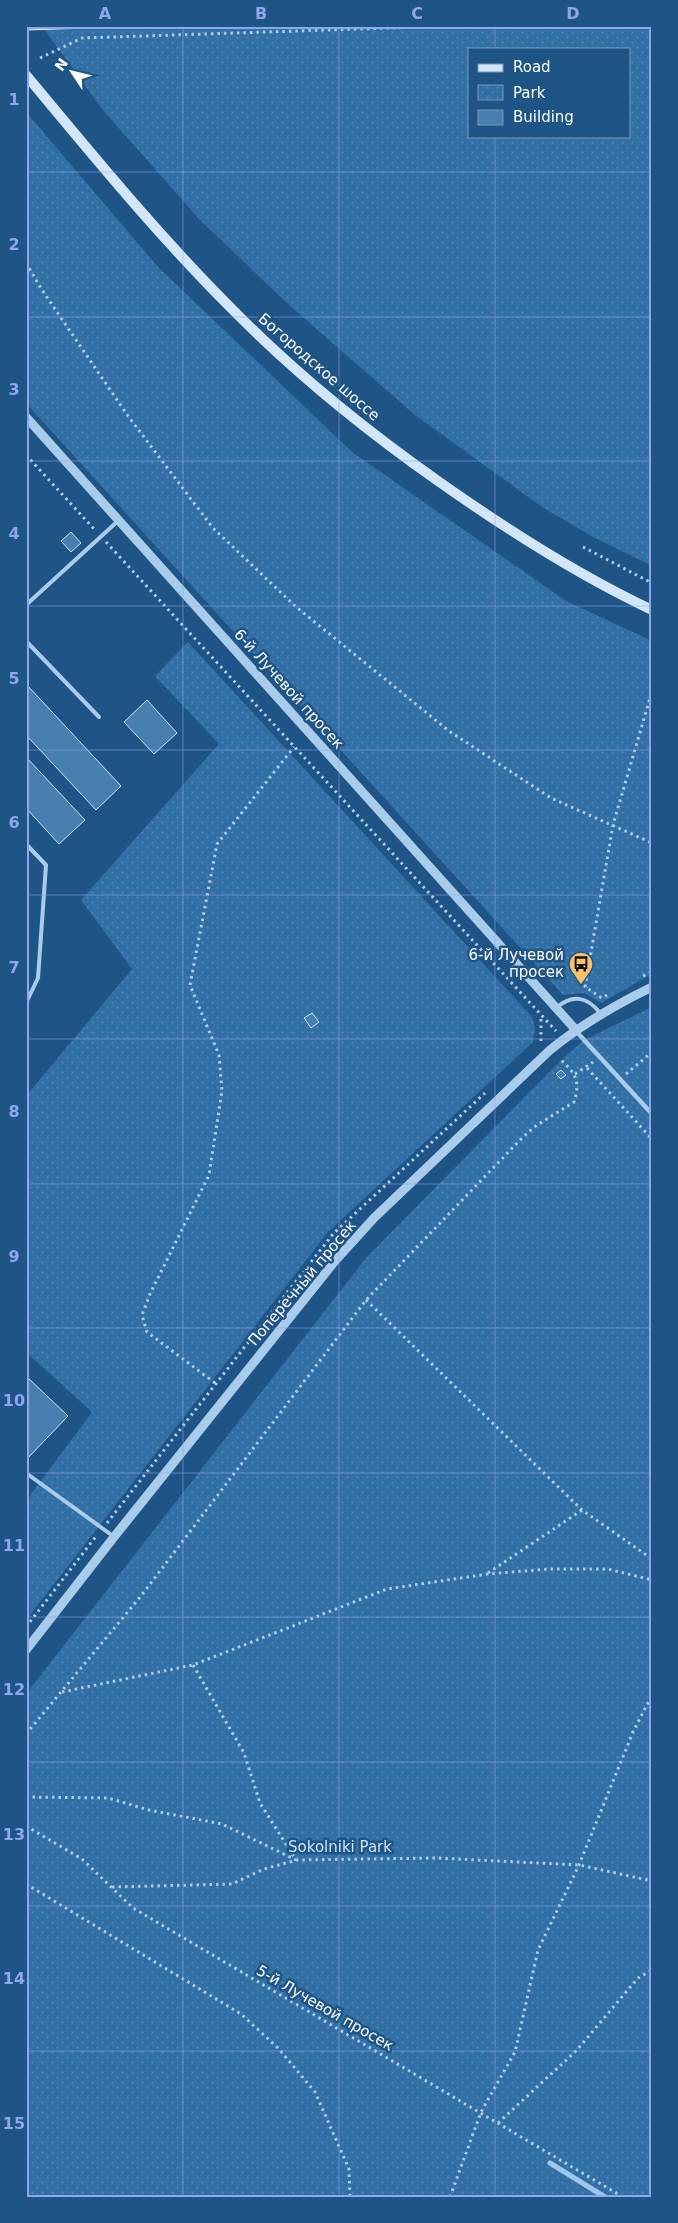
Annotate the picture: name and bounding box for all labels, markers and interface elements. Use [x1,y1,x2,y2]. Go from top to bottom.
text: A [99,4,112,23]
text: B [255,4,267,23]
text: C [411,4,423,23]
text: D [566,4,580,23]
north arrow [48,48,98,98]
legend [468,48,630,138]
text: N [51,55,71,74]
text: Road [513,58,551,76]
text: Park [513,84,546,102]
text: 1 [8,90,20,109]
text: Building [513,108,574,126]
text: 2 [8,235,20,254]
street label: Богородское шоссе [255,309,383,425]
text: 3 [8,380,20,399]
text: 4 [8,524,20,543]
street label: 6-й Лучевой просек [230,625,348,753]
text: 5 [8,669,20,688]
text: 6 [8,813,20,832]
place label: 6-й Лучевой просек [469,946,564,981]
bus stop icon: 6-й Лучевой просек [568,951,594,985]
text: 7 [8,958,20,977]
text: 8 [8,1102,20,1121]
street label: Поперечный просек [244,1217,360,1349]
text: 9 [8,1247,20,1266]
text: 10 [3,1391,25,1410]
text: 11 [3,1536,25,1555]
text: 12 [3,1680,25,1699]
text: 13 [3,1825,25,1844]
park label: Sokolniki Park [288,1838,392,1856]
street label: 5-й Лучевой просек [253,1961,397,2055]
text: 14 [3,1969,25,1988]
text: 15 [3,2114,25,2133]

